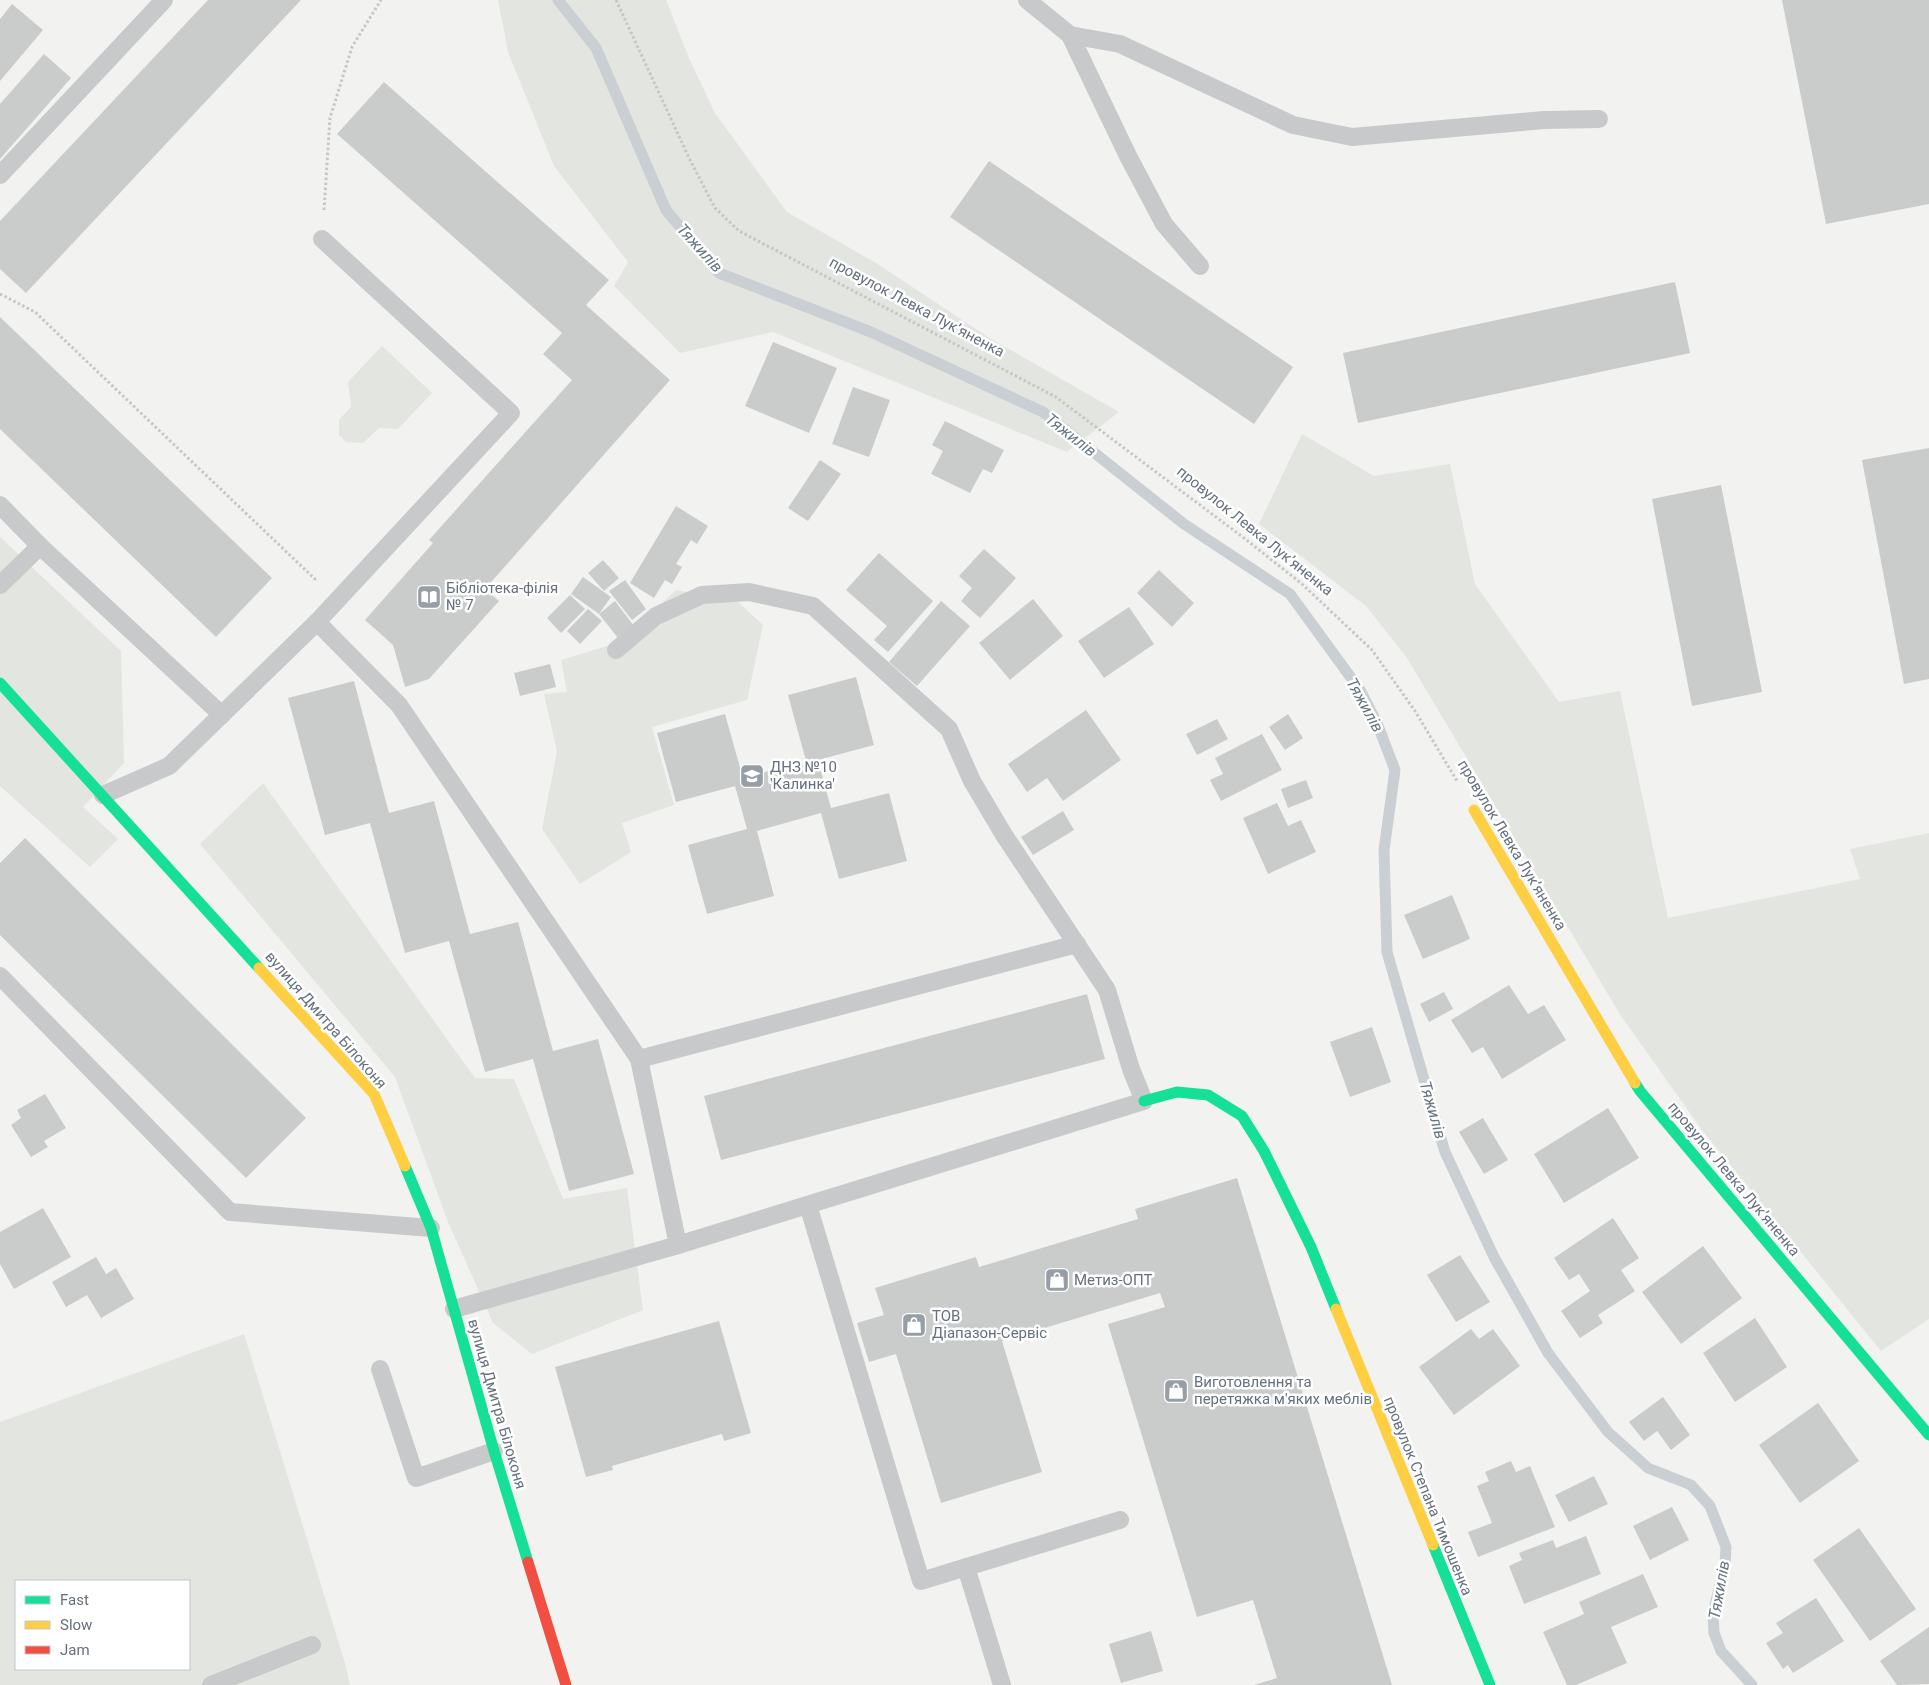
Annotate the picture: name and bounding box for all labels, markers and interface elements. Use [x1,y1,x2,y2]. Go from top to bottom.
water label: Тяжилів [673,220,727,276]
street label: провулок Левка Лукʼяненка [826,253,1008,361]
water label: Тяжилів [1042,409,1100,461]
street label: провулок Левка Лукʼяненка [1173,462,1337,600]
place label: Бібліотека-філія № 7 [446,579,558,614]
library icon: Бібліотека-філія № 7 [416,584,442,610]
water label: Тяжилів [1342,675,1388,736]
street label: провулок Левка Лукʼяненка [1454,756,1570,934]
place label: ДНЗ №10 'Калинка' [770,758,837,793]
school or university icon: ДНЗ №10 'Калинка' [739,763,765,789]
street label: вулиця Дмитра Білоконя [262,948,390,1092]
water label: Тяжилів [1416,1079,1450,1141]
street label: провулок Левка Лукʼяненка [1664,1098,1804,1260]
shop icon: Метиз-ОПТ [1044,1267,1070,1293]
place label: Метиз-ОПТ [1074,1271,1153,1289]
place label: ТОВ Діапазон-Сервіс [932,1307,1047,1342]
shop icon: ТОВ Діапазон-Сервіс [901,1312,927,1338]
street label: вулиця Дмитра Білоконя [464,1317,530,1491]
place label: Виготовлення та перетяжка м'яких меблів [1194,1373,1372,1408]
shop icon: Виготовлення та перетяжка м'яких меблів [1163,1378,1189,1404]
street label: провулок Степана Тимошенка [1380,1394,1476,1598]
water label: Тяжилів [1705,1559,1734,1621]
legend [15,1580,190,1670]
text: Fast [60,1591,89,1609]
text: Slow [60,1616,92,1634]
text: Jam [60,1641,90,1659]

